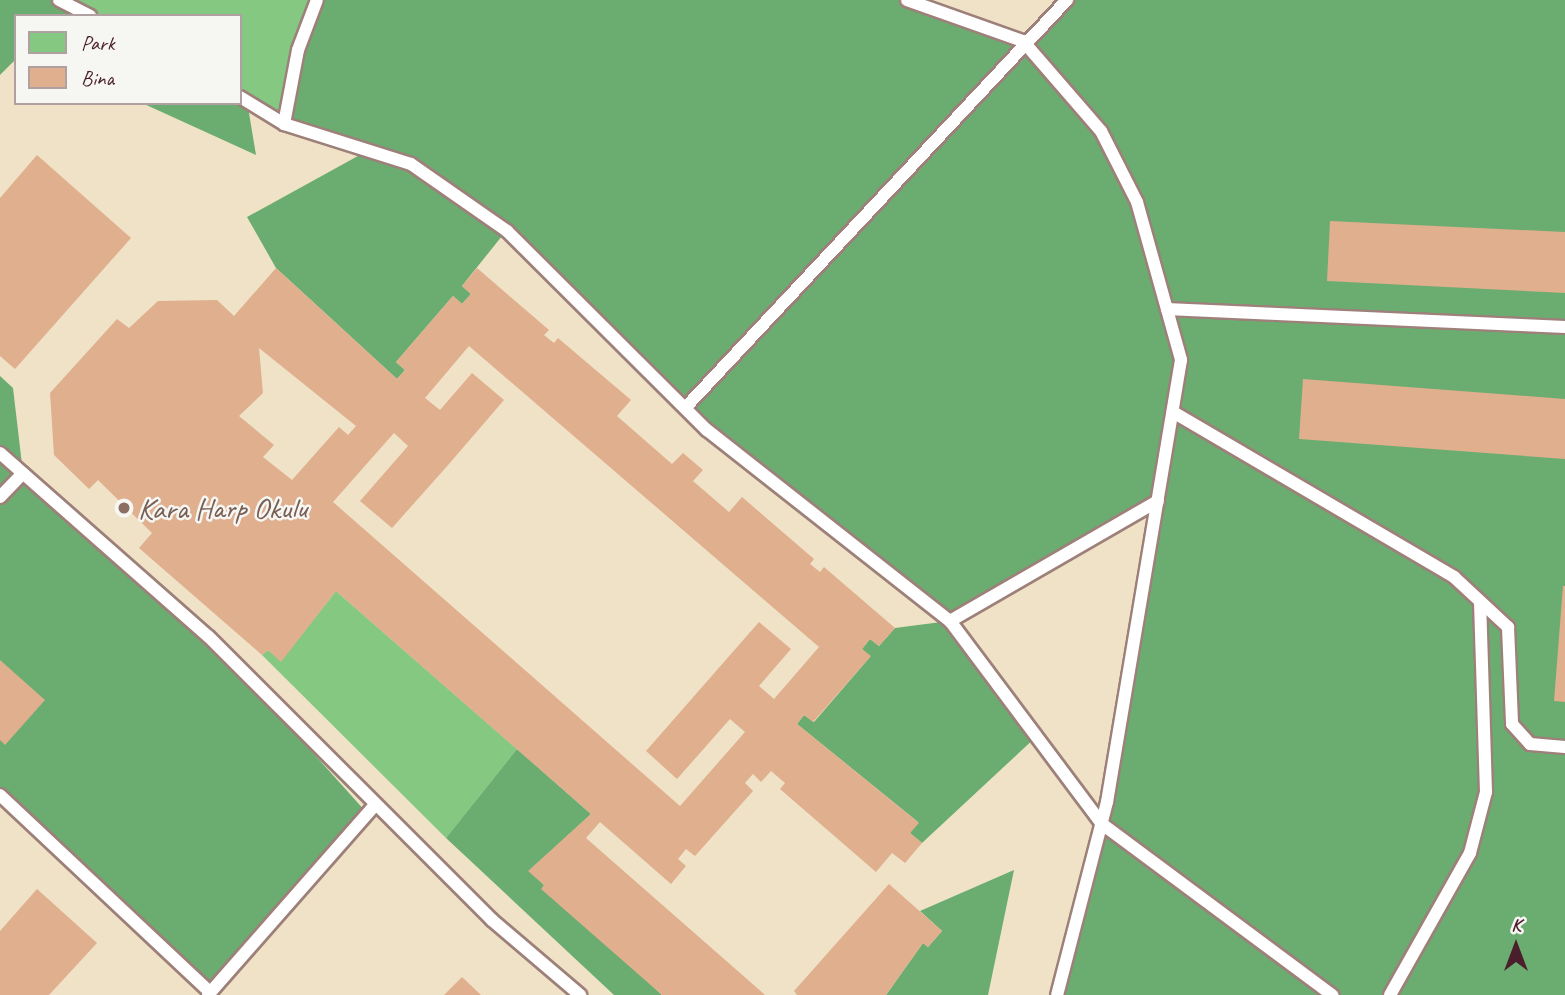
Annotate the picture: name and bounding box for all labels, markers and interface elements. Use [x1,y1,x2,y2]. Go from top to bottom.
legend [14,14,242,105]
text: Park [81,30,114,56]
text: Bina [81,65,114,91]
place label: Kara Harp Okulu [138,490,308,526]
marker: Kara Harp Okulu [116,500,132,516]
north arrow [1481,911,1551,981]
text: K [1511,913,1521,937]

